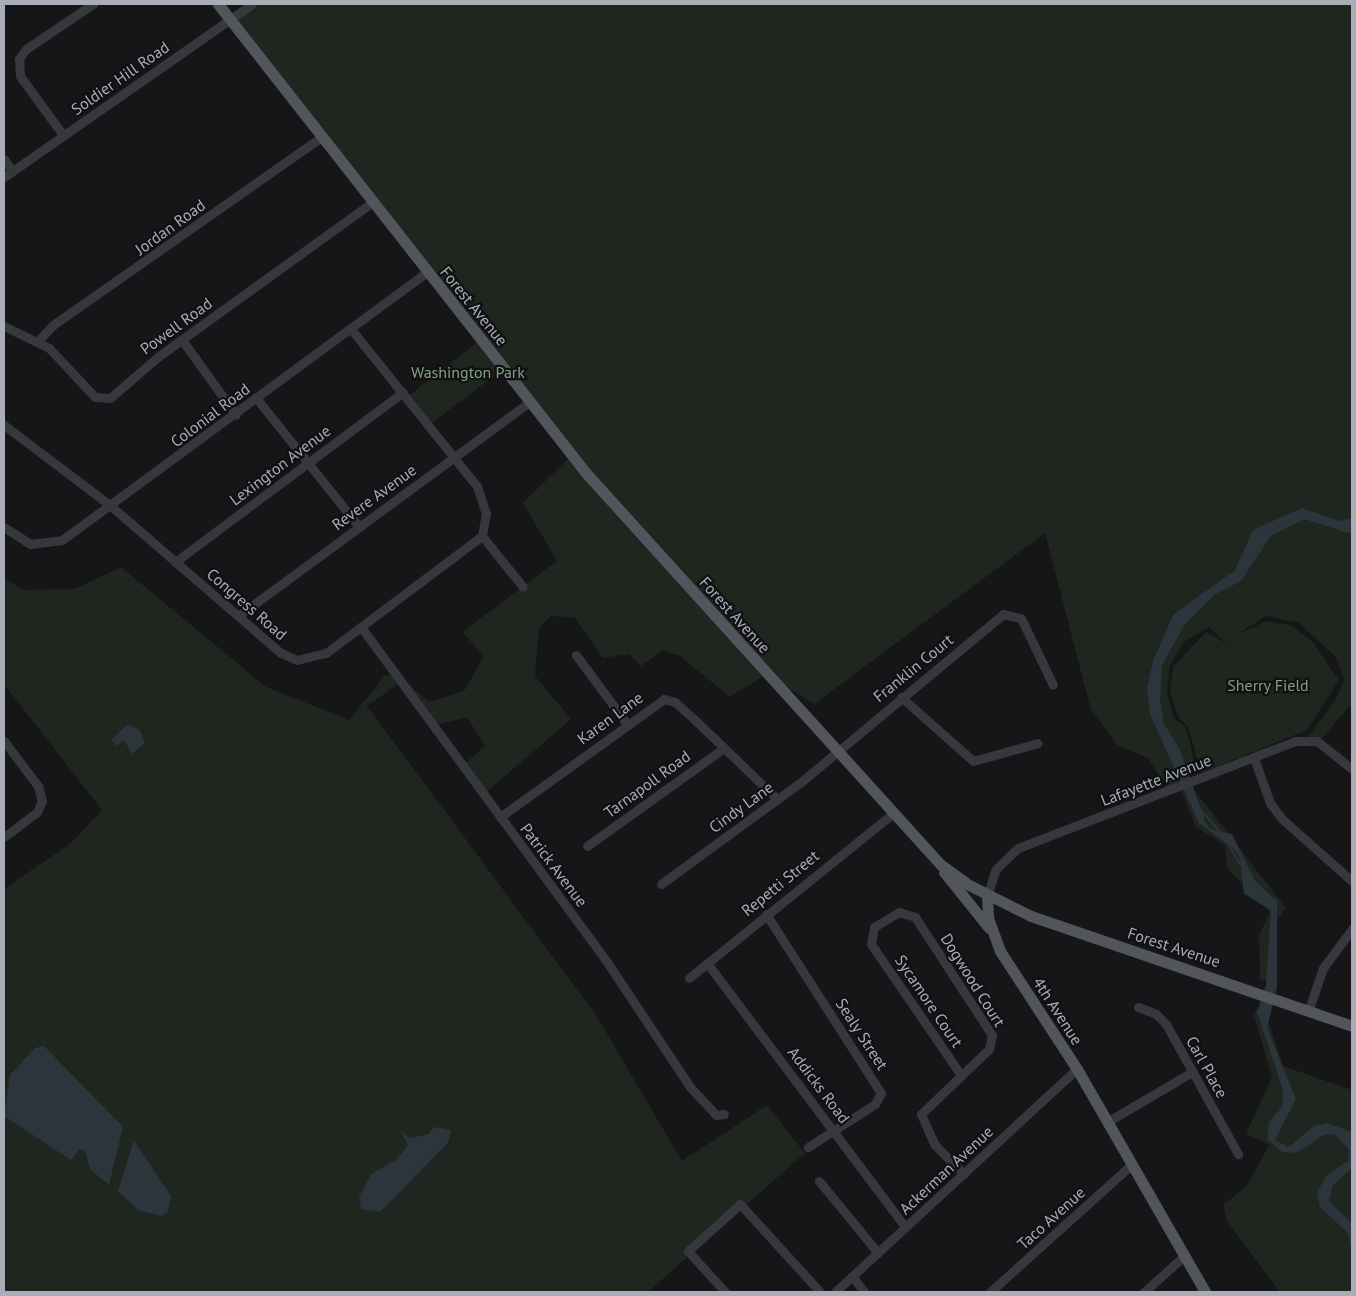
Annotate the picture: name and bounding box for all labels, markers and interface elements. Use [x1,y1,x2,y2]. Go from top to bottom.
street label: Soldier Hill Road [67,37,173,119]
street label: Jordan Road [131,195,209,259]
street label: Forest Avenue [436,262,512,350]
street label: Powell Road [136,294,216,358]
park label: Washington Park [411,362,525,382]
street label: Colonial Road [167,379,253,451]
street label: Lexington Avenue [226,421,334,509]
street label: Revere Avenue [328,460,420,534]
street label: Congress Road [203,564,291,644]
street label: Forest Avenue [695,573,775,657]
street label: Franklin Court [869,630,957,706]
park label: Sherry Field [1227,675,1309,695]
street label: Karen Lane [573,688,647,748]
street label: Tarnapoll Road [600,746,694,822]
street label: Lafayette Avenue [1098,750,1214,810]
street label: Cindy Lane [705,777,777,837]
street label: Patrick Avenue [516,819,592,911]
street label: Repetti Street [737,846,823,920]
street label: Forest Avenue [1125,923,1223,971]
street label: Dogwood Court [937,930,1009,1030]
street label: Sycamore Court [891,951,967,1051]
street label: 4th Avenue [1029,973,1087,1049]
street label: Sealy Street [832,994,892,1074]
street label: Carl Place [1182,1033,1232,1101]
street label: Addicks Road [784,1043,854,1127]
street label: Ackerman Avenue [895,1122,997,1218]
street label: Taco Avenue [1013,1182,1089,1254]

